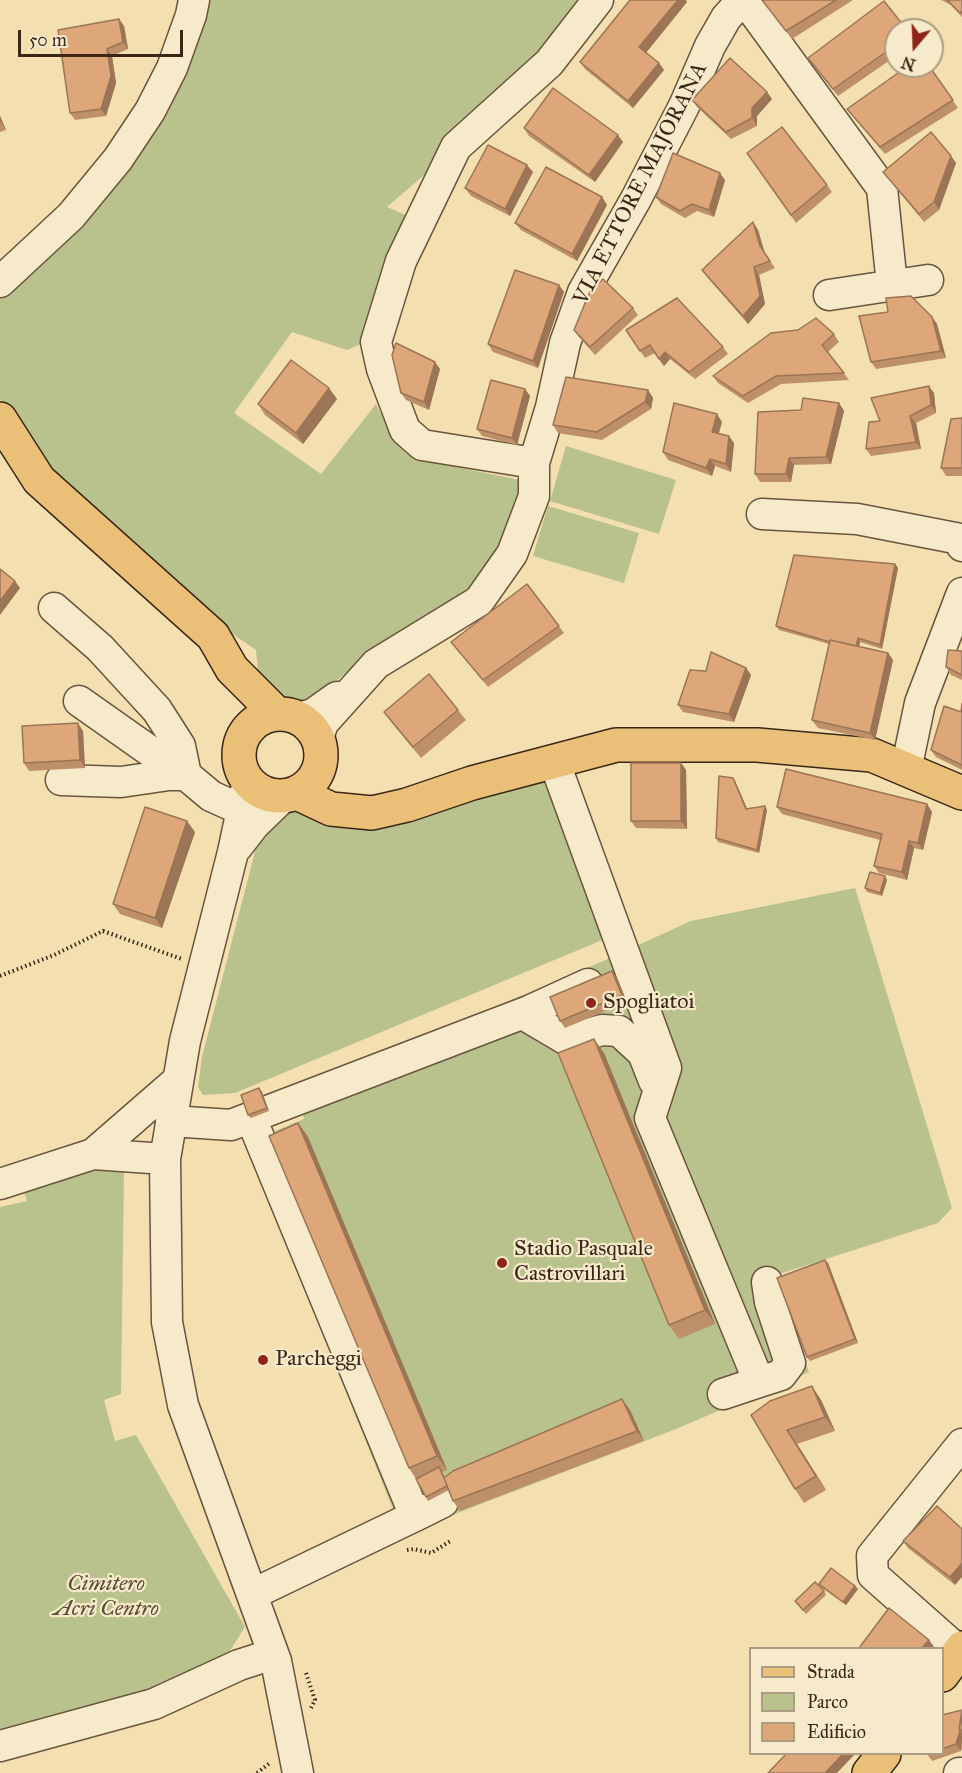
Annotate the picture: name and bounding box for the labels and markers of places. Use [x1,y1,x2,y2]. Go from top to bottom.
place label: Spogliatoi [603,990,695,1016]
marker: Spogliatoi [584,996,598,1010]
place label: Stadio Pasquale Castrovillari [514,1237,653,1288]
marker: Stadio Pasquale Castrovillari [495,1256,509,1270]
place label: Parcheggi [275,1347,362,1373]
marker: Parcheggi [256,1353,270,1367]

